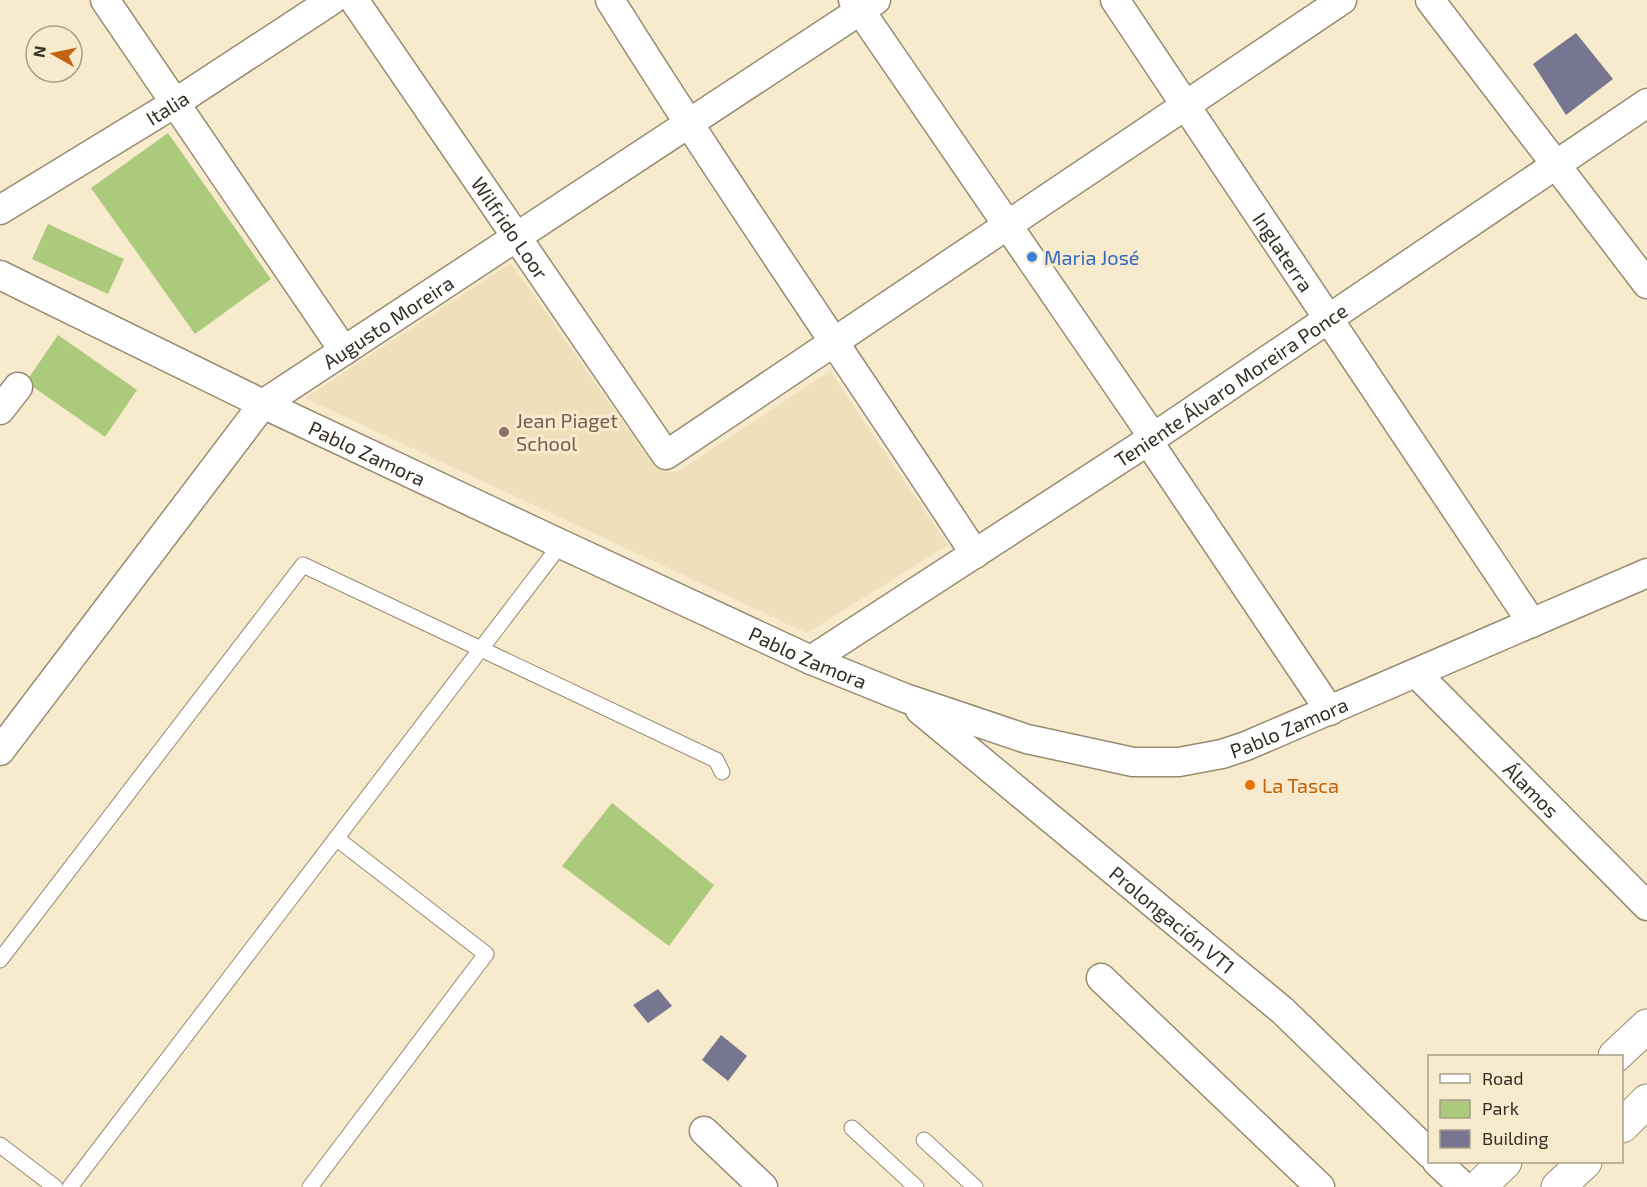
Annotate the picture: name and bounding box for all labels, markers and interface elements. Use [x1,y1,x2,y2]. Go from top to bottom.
north arrow [24,24,84,84]
text: N [28,44,49,59]
street label: Italia [141,85,193,130]
street label: Wilfrido Loor [467,172,554,283]
street label: Inglaterra [1248,208,1319,296]
place label: Maria José [1044,245,1140,269]
marker: Maria José [1025,250,1039,264]
street label: Augusto Moreira [318,270,458,373]
street label: Teniente Álvaro Moreira Ponce [1110,298,1352,472]
place label: Jean Piaget School [516,408,618,455]
street label: Pablo Zamora [305,415,429,491]
marker: Jean Piaget School [497,425,511,439]
street label: Pablo Zamora [745,621,870,693]
street label: Pablo Zamora [1227,692,1351,763]
street label: Álamos [1499,757,1564,822]
place label: La Tasca [1262,773,1339,797]
marker: La Tasca [1243,778,1257,792]
street label: Prolongación VT1 [1105,861,1240,978]
legend [1428,1055,1623,1163]
text: Road [1482,1067,1523,1089]
text: Park [1482,1097,1519,1119]
text: Building [1482,1127,1549,1149]

